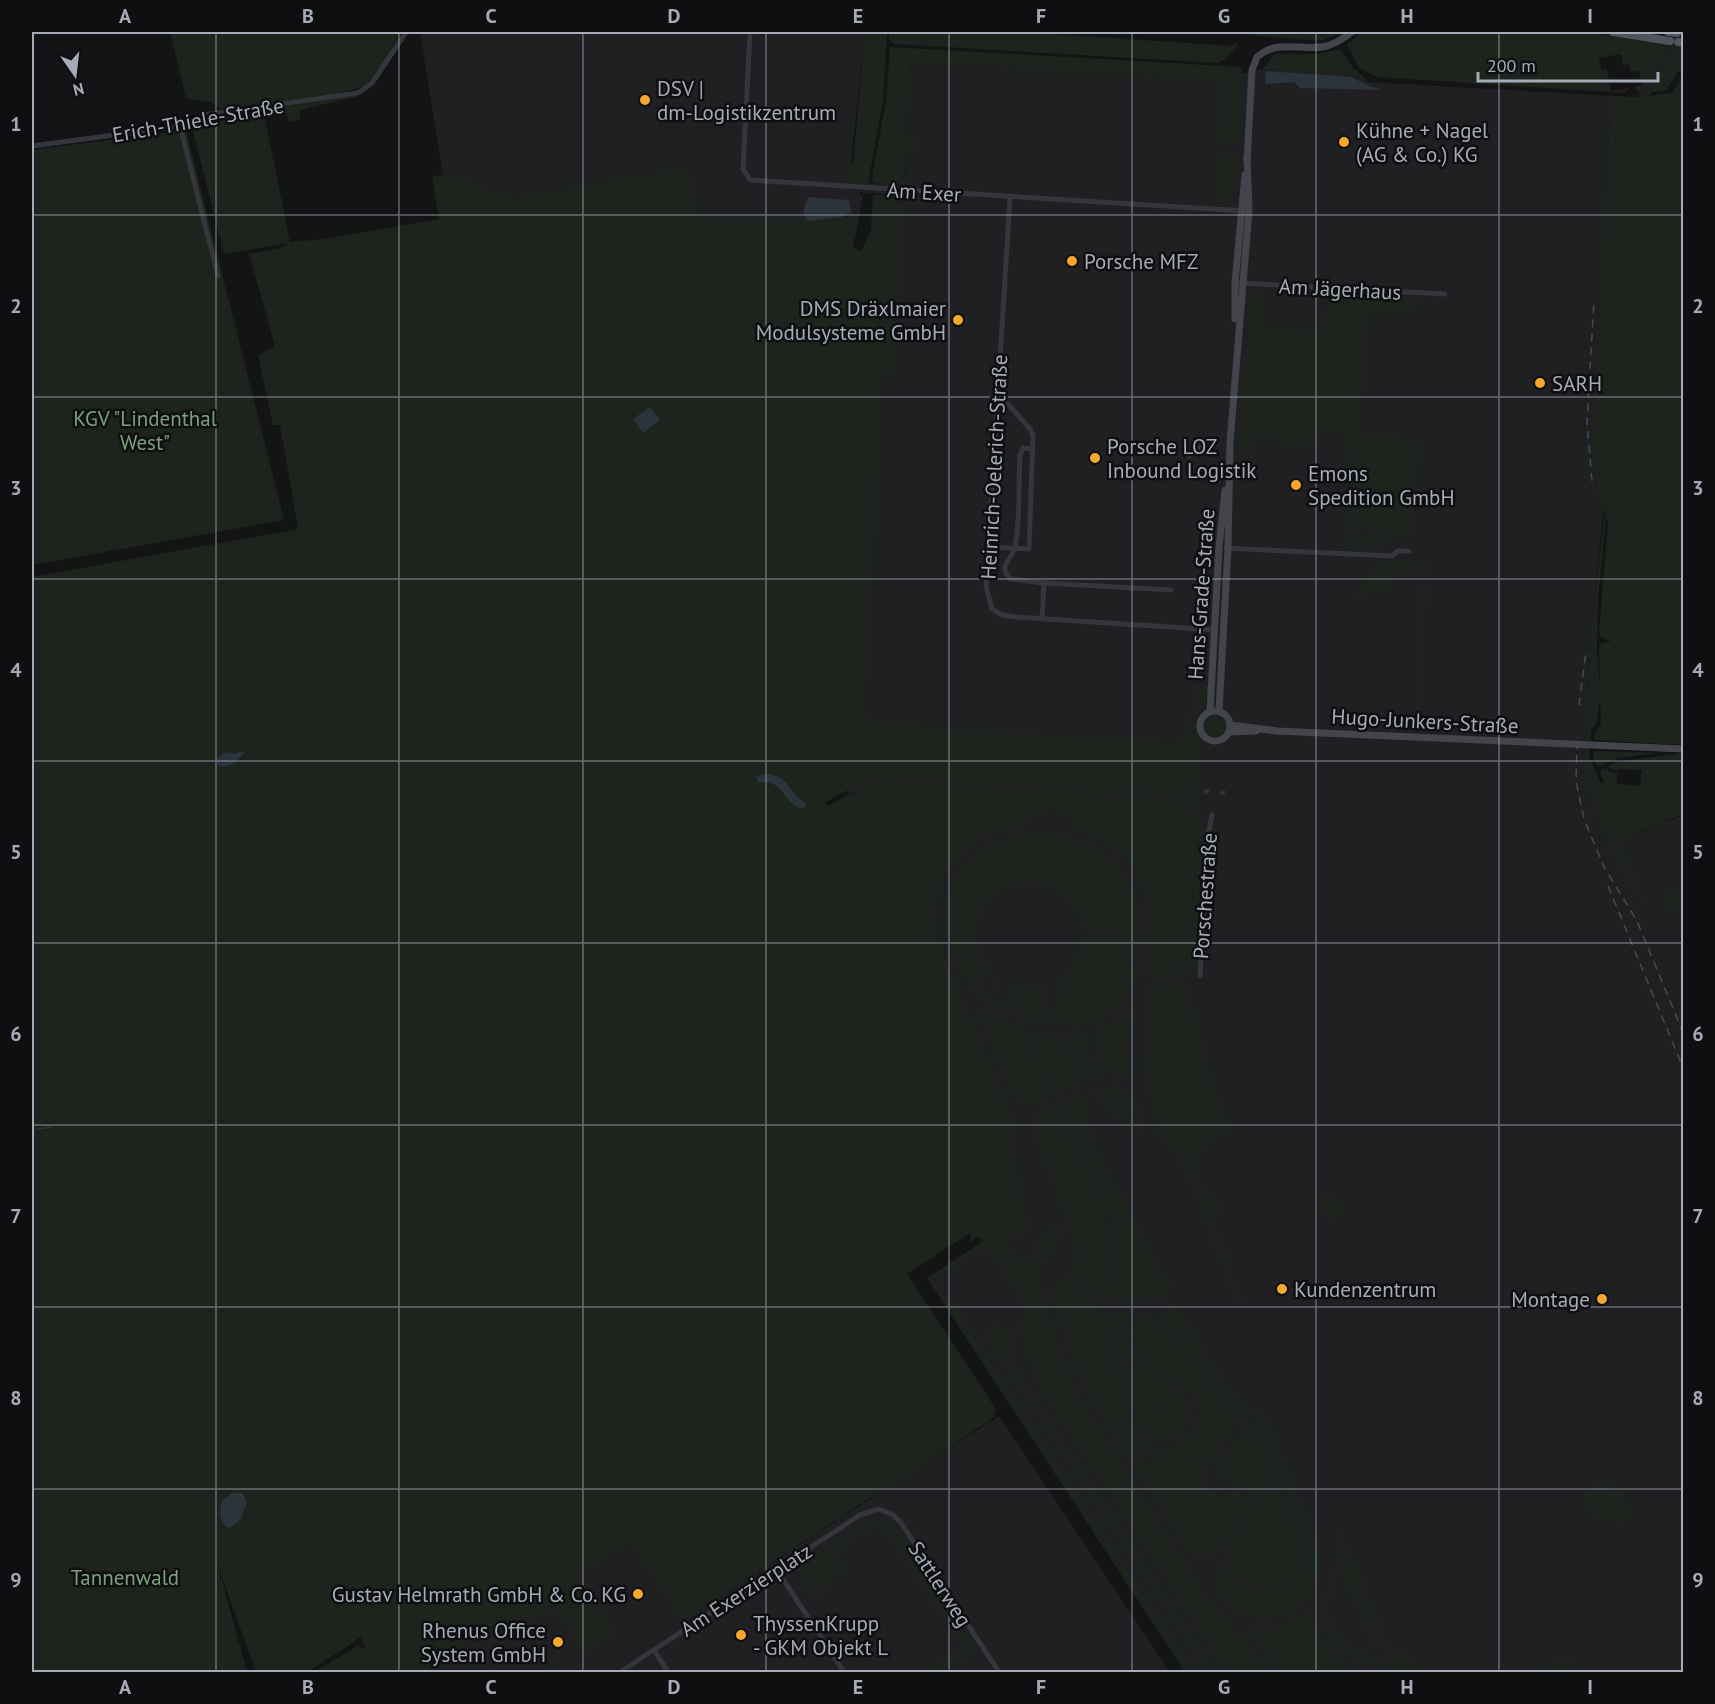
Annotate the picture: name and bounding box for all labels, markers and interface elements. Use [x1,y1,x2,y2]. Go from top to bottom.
text: A [119,3,132,29]
text: B [302,3,314,29]
text: C [485,3,497,29]
text: D [668,3,681,29]
text: E [853,3,863,29]
text: F [1036,3,1046,29]
text: G [1218,3,1230,29]
text: H [1400,3,1414,29]
text: I [1587,3,1593,29]
north arrow [45,45,105,105]
scale bar [1478,45,1658,83]
text: 200 m [1487,54,1536,77]
place label: DSV | dm-Logistikzentrum [657,75,836,126]
text: N [71,79,86,101]
street label: Erich-Thiele-Straße [110,92,286,148]
marker: DSV | dm-Logistikzentrum [638,93,652,107]
text: 1 [10,111,22,137]
text: 1 [1692,111,1704,137]
place label: Kühne + Nagel (AG & Co.) KG [1356,117,1488,168]
marker: Kühne + Nagel (AG & Co.) KG [1337,135,1351,149]
street label: Am Exer [886,176,962,208]
place label: Porsche MFZ [1084,248,1198,275]
marker: Porsche MFZ [1065,254,1079,268]
street label: Am Jägerhaus [1278,272,1402,306]
text: 2 [10,293,22,319]
text: 2 [1692,293,1704,319]
place label: DMS Dräxlmaier Modulsysteme GmbH [756,295,946,346]
marker: DMS Dräxlmaier Modulsysteme GmbH [951,313,965,327]
street label: Heinrich-Oelerich-Straße [975,354,1013,580]
place label: SARH [1552,370,1602,397]
marker: SARH [1533,376,1547,390]
park label: KGV "Lindenthal West" [73,405,217,456]
place label: Porsche LOZ Inbound Logistik [1107,433,1256,484]
marker: Porsche LOZ Inbound Logistik [1088,451,1102,465]
place label: Emons Spedition GmbH [1308,460,1455,511]
text: 3 [10,475,22,501]
text: 3 [1692,475,1704,501]
marker: Emons Spedition GmbH [1289,478,1303,492]
street label: Hans-Grade-Straße [1182,508,1220,680]
text: 4 [10,657,22,683]
text: 4 [1692,657,1704,683]
street label: Hugo-Junkers-Straße [1331,703,1519,739]
street label: Porschestraße [1187,832,1223,960]
text: 5 [10,839,22,865]
text: 5 [1692,839,1704,865]
text: 6 [10,1021,22,1047]
text: 6 [1692,1021,1704,1047]
text: 7 [10,1203,22,1229]
text: 7 [1692,1203,1704,1229]
place label: Kundenzentrum [1294,1276,1436,1303]
marker: Kundenzentrum [1275,1282,1289,1296]
place label: Montage [1511,1286,1590,1313]
marker: Montage [1595,1292,1609,1306]
text: 8 [10,1385,22,1411]
text: 8 [1692,1385,1704,1411]
street label: Sattlerweg [902,1536,978,1632]
street label: Am Exerzierplatz [675,1537,817,1643]
park label: Tannenwald [71,1564,179,1591]
text: 9 [10,1567,22,1593]
text: 9 [1692,1567,1704,1593]
place label: Gustav Helmrath GmbH & Co. KG [332,1581,626,1608]
marker: Gustav Helmrath GmbH & Co. KG [631,1587,645,1601]
place label: ThyssenKrupp - GKM Objekt L [753,1610,888,1661]
place label: Rhenus Office System GmbH [421,1617,546,1668]
marker: ThyssenKrupp - GKM Objekt L [734,1628,748,1642]
marker: Rhenus Office System GmbH [551,1635,565,1649]
text: A [119,1674,132,1700]
text: B [302,1674,314,1700]
text: C [485,1674,497,1700]
text: D [668,1674,681,1700]
text: E [853,1674,863,1700]
text: F [1036,1674,1046,1700]
text: G [1218,1674,1230,1700]
text: H [1400,1674,1414,1700]
text: I [1587,1674,1593,1700]

